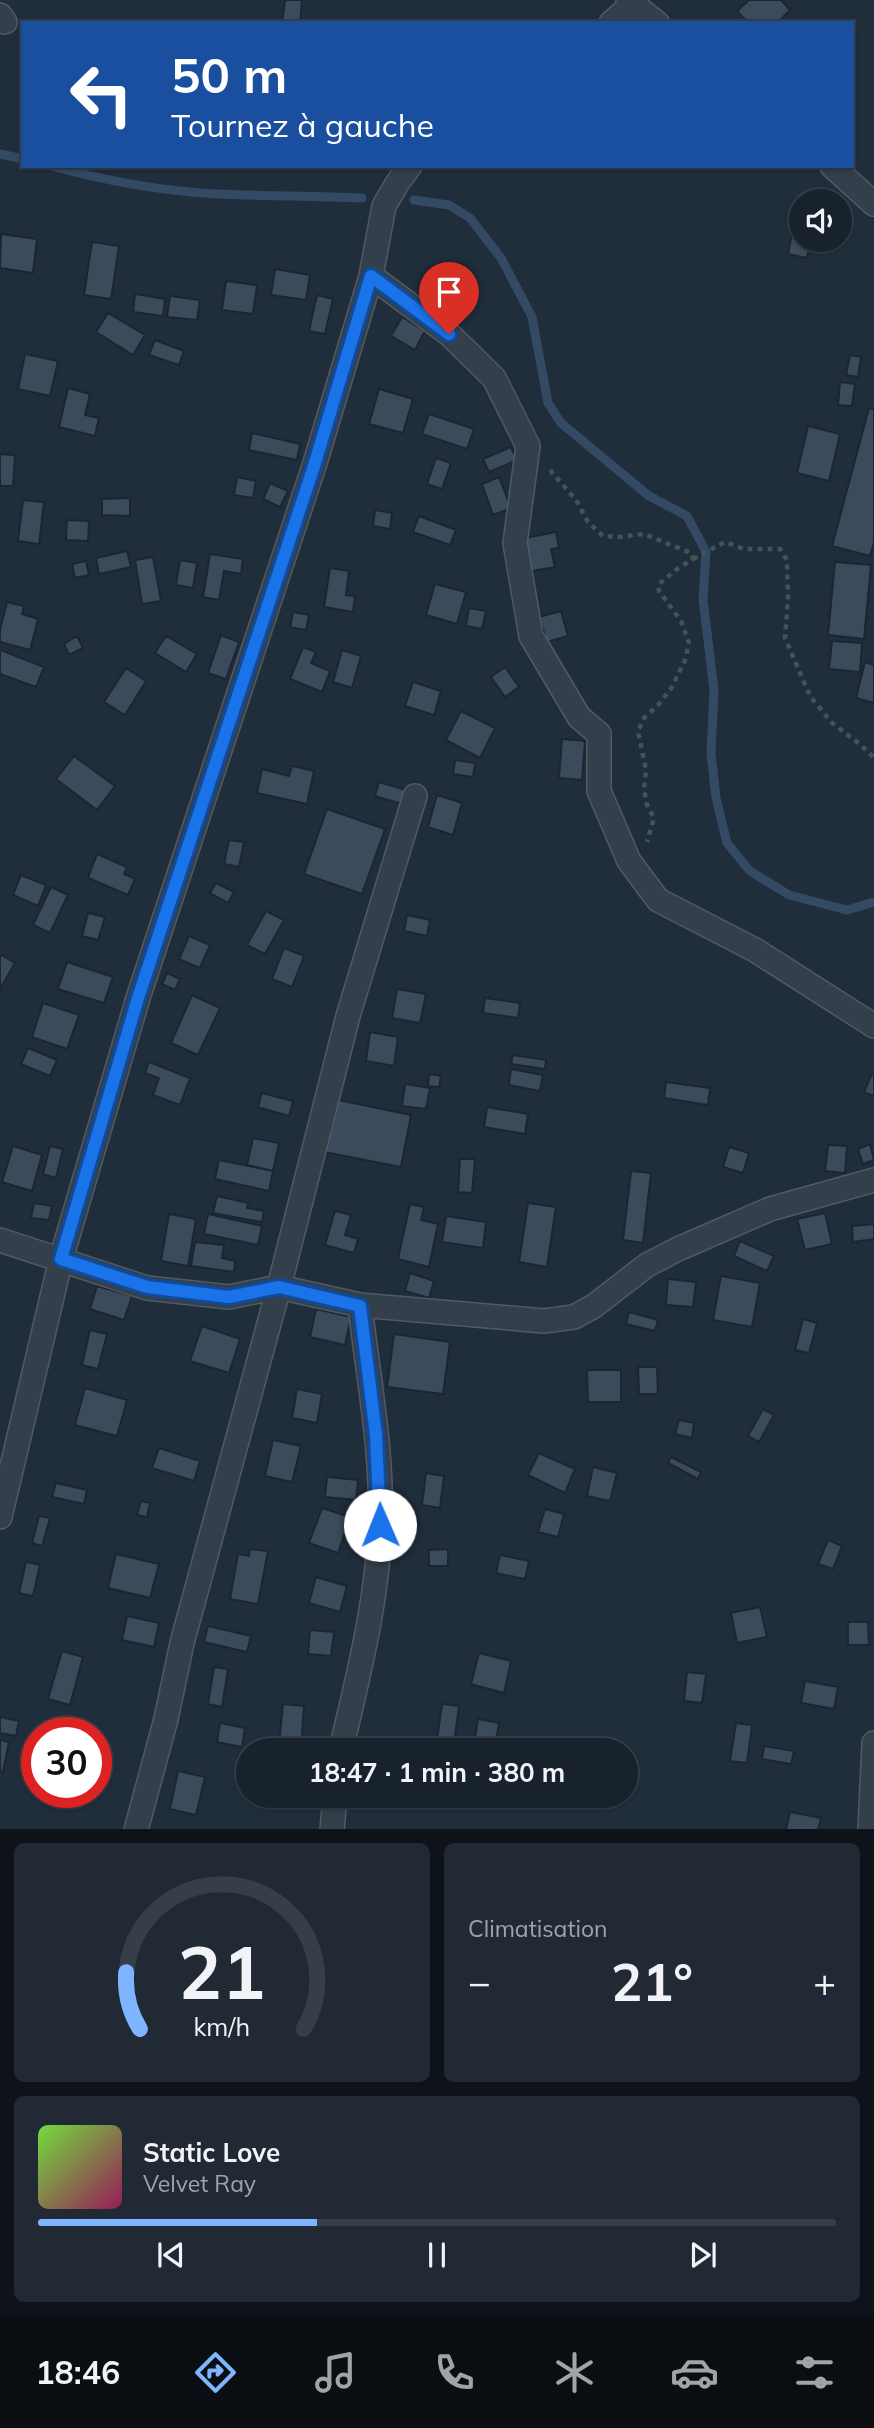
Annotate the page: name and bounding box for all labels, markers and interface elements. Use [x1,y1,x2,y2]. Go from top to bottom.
text: 50 m [171,44,287,105]
icon: left [56,49,147,140]
text: Tournez à gauche [171,105,434,145]
map controls [789,189,852,252]
button: sound [789,189,852,252]
pin [419,262,479,334]
icon: arrive [430,273,468,311]
position arrow [343,1488,417,1562]
speed limit sign: 30 [21,1717,112,1808]
text: 18:47 · 1 min · 380 m [309,1756,565,1789]
text: Climatisation [468,1914,608,1943]
text: 21 [178,1926,266,2017]
text: 21° [611,1949,693,2014]
text: − [468,1958,491,2006]
text: + [813,1958,836,2006]
text: km/h [194,2010,250,2041]
text: Static Love [143,2136,280,2169]
text: Velvet Ray [143,2169,256,2198]
icon: previous [152,2236,190,2274]
icon: pause [418,2236,456,2274]
icon: next [684,2236,722,2274]
icon: directions [191,2348,240,2397]
icon: music [311,2348,360,2397]
icon: phone [430,2348,479,2397]
icon: climate [550,2348,599,2397]
icon: car [670,2348,719,2397]
icon: filters [790,2348,839,2397]
text: 18:46 [35,2352,120,2392]

